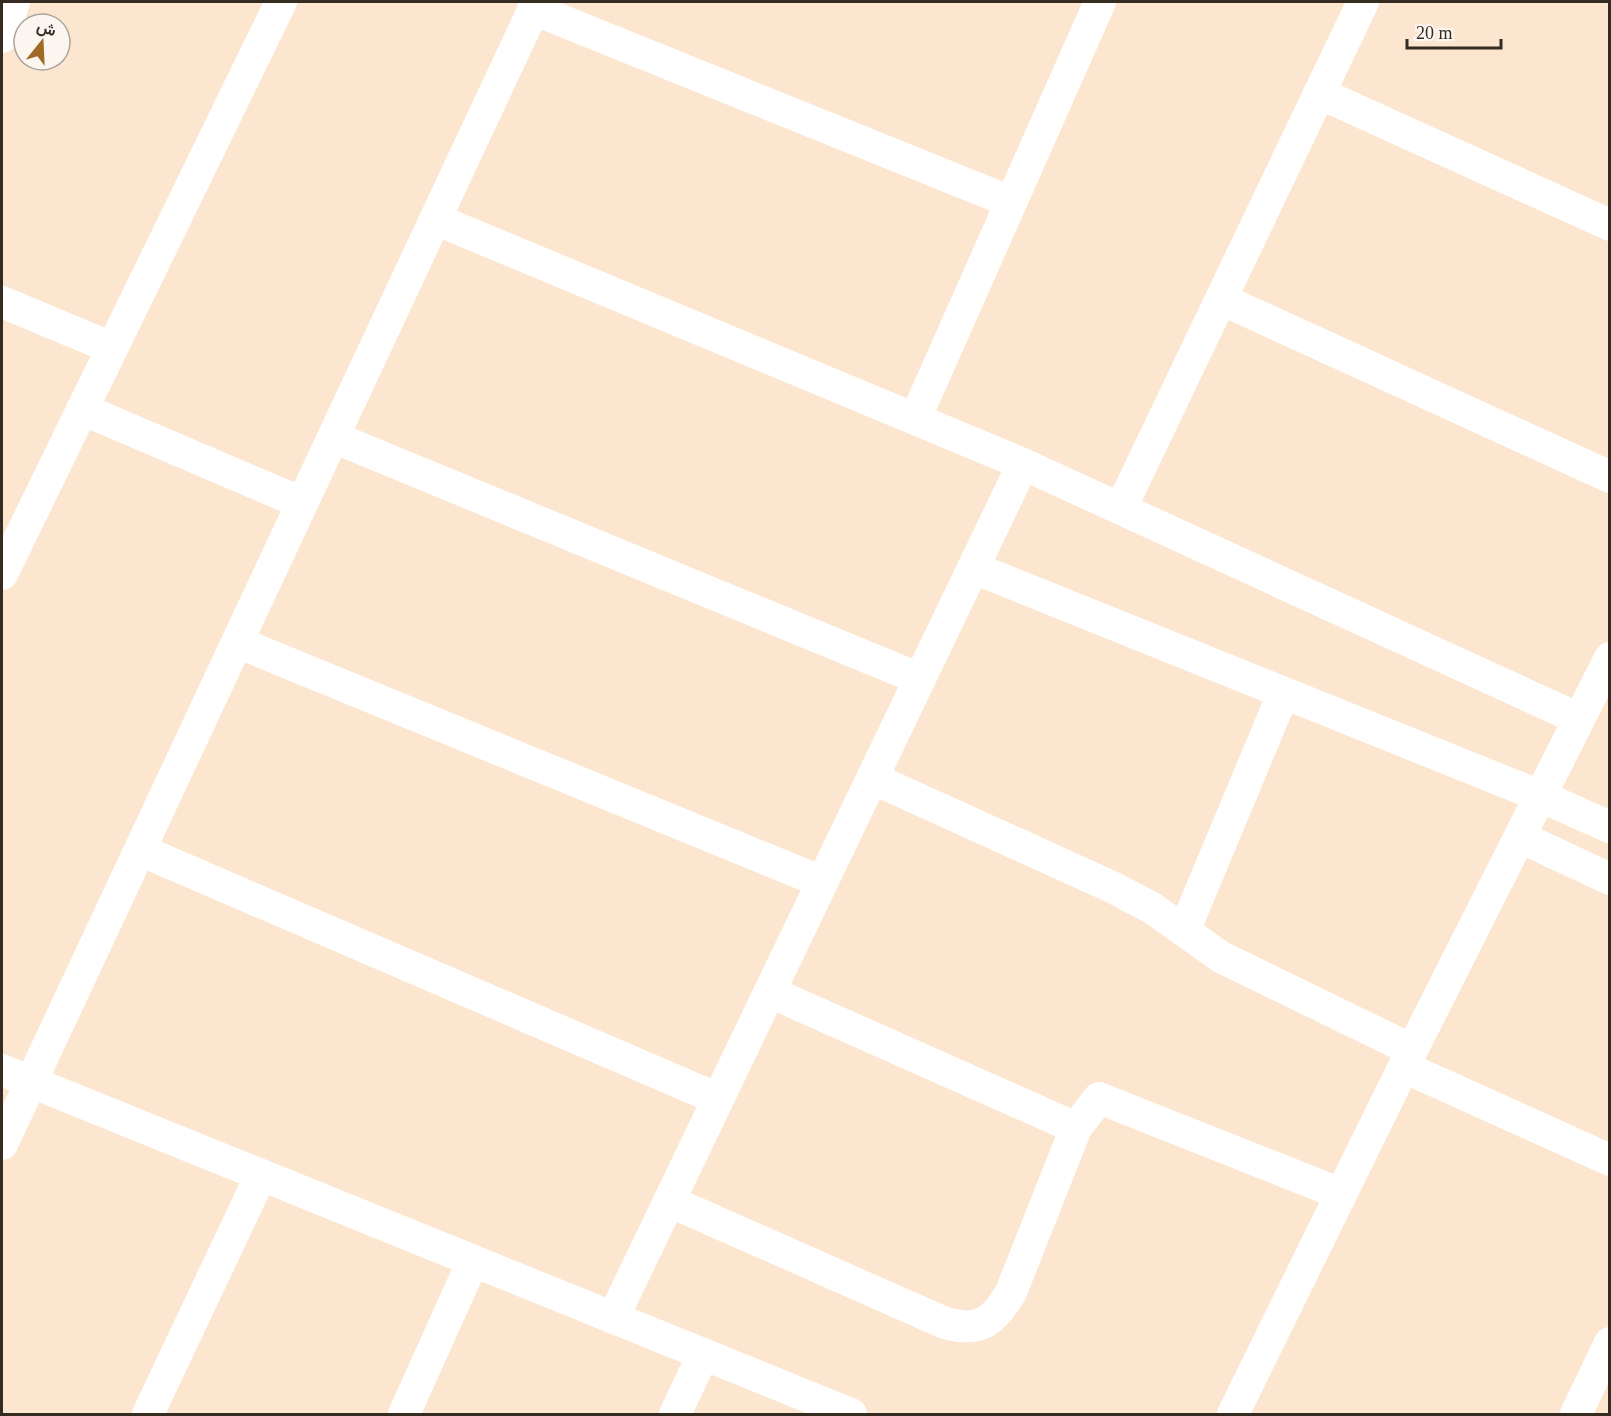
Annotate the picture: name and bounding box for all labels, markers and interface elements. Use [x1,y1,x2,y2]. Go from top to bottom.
north arrow [12,12,72,72]
scale bar [1407,12,1502,50]
text: ش [34,17,58,40]
text: 20 m [1416,23,1453,43]

